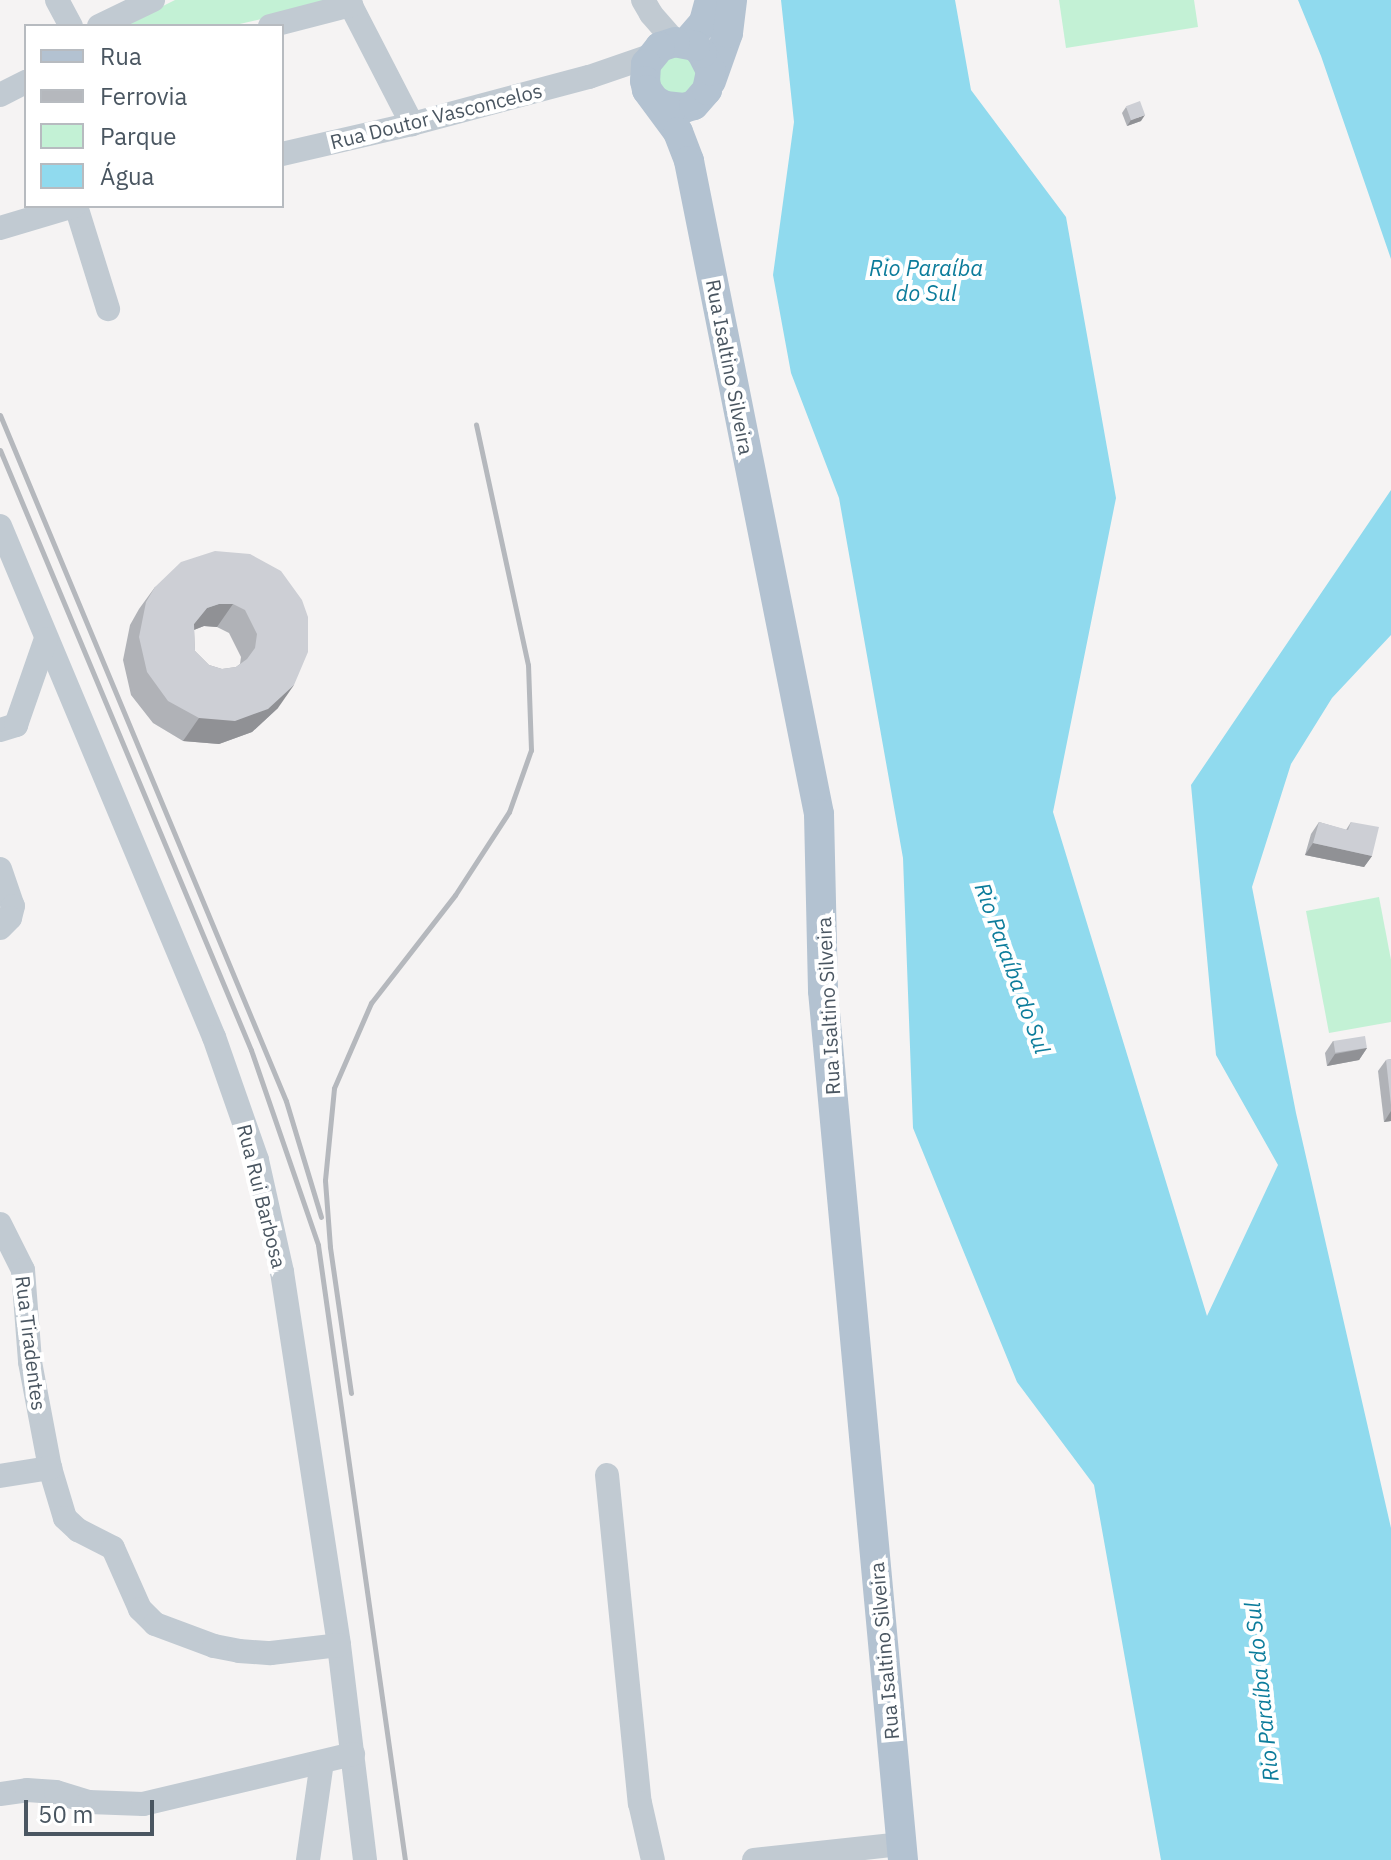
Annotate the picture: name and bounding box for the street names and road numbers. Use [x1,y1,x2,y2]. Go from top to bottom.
street label: Rua Doutor Vasconcelos [328,78,544,154]
street label: Rua Isaltino Silveira [701,277,759,457]
street label: Rua Isaltino Silveira [811,916,845,1096]
street label: Rua Rui Barbosa [232,1121,292,1271]
street label: Rua Tiradentes [11,1274,51,1412]
street label: Rua Isaltino Silveira [864,1561,904,1741]

